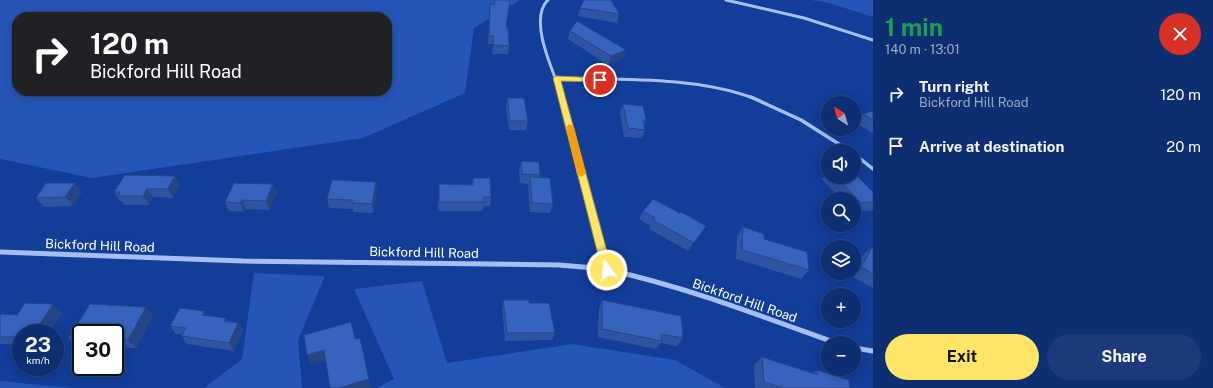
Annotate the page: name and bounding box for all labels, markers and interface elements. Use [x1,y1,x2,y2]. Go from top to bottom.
text: 1 min [885,13,943,41]
button: close [1159,13,1201,55]
text: 120 m [90,27,169,60]
icon: right [24,28,76,80]
text: 140 m · 13:01 [885,42,960,57]
text: Bickford Hill Road [90,61,242,82]
pin [583,63,617,97]
icon: arrive [589,69,611,91]
text: Turn right [919,78,989,95]
icon: right [885,83,907,105]
text: 120 m [1160,86,1201,103]
text: Bickford Hill Road [919,95,1029,110]
north arrow [821,96,861,136]
map controls [821,96,861,376]
icon: arrive [885,135,907,157]
text: Arrive at destination [919,138,1064,155]
text: 20 m [1166,138,1201,155]
button: sound [821,144,861,184]
button: search [821,192,861,232]
street label: Bickford Hill Road [45,236,155,255]
button: layers [821,240,861,280]
street label: Bickford Hill Road [369,244,479,261]
position arrow [586,249,628,291]
street label: Bickford Hill Road [691,276,799,325]
button: + [821,288,861,328]
speed limit sign: 30 [72,324,124,376]
text: 23 [25,333,51,357]
button: Exit [885,334,1039,380]
button: Share [1047,334,1201,380]
button: − [821,336,861,376]
text: km/h [26,354,50,366]

